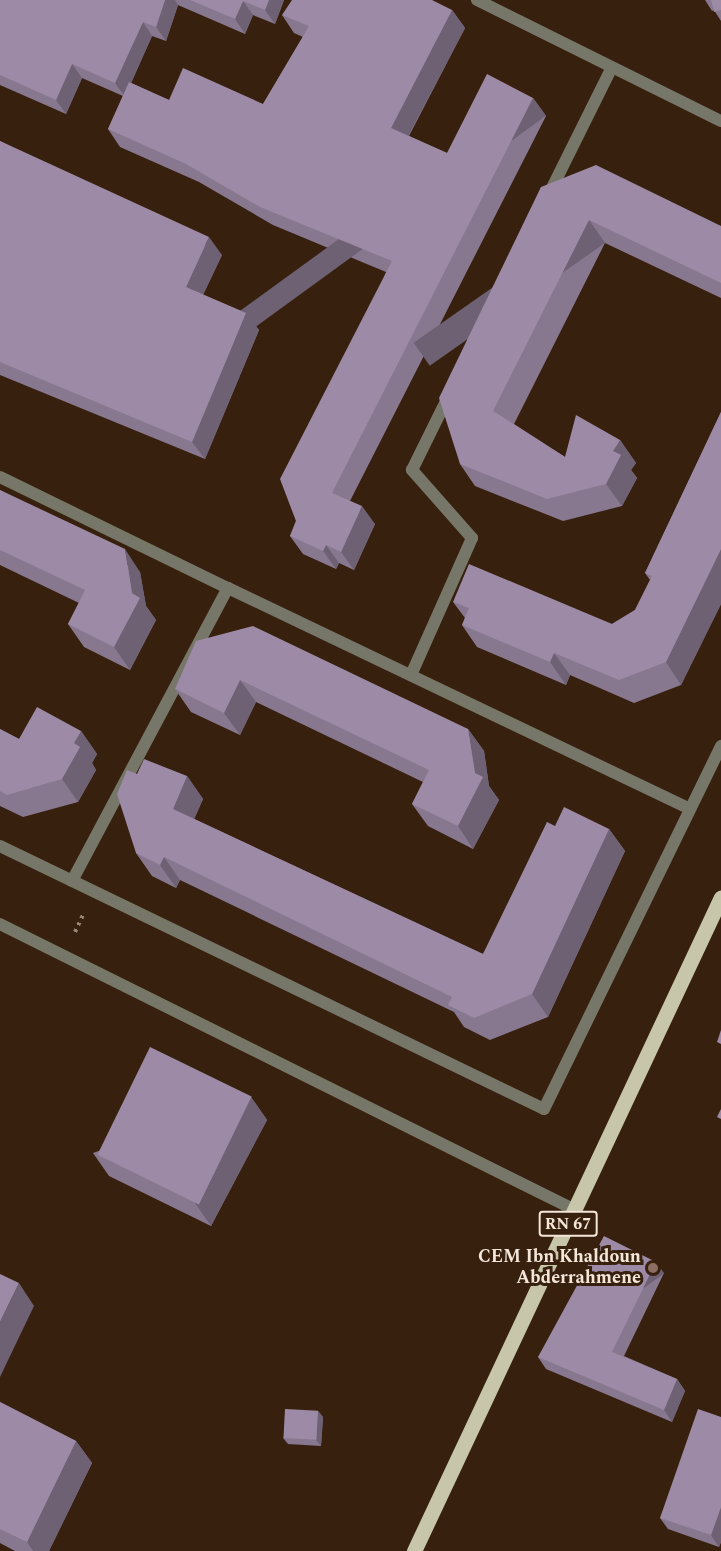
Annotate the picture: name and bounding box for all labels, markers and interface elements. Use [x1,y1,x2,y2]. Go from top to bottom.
road number: RN 67 [538,1211,598,1237]
place label: CEM Ibn Khaldoun Abderrahmene [478,1247,641,1290]
marker: CEM Ibn Khaldoun Abderrahmene [646,1261,660,1275]

